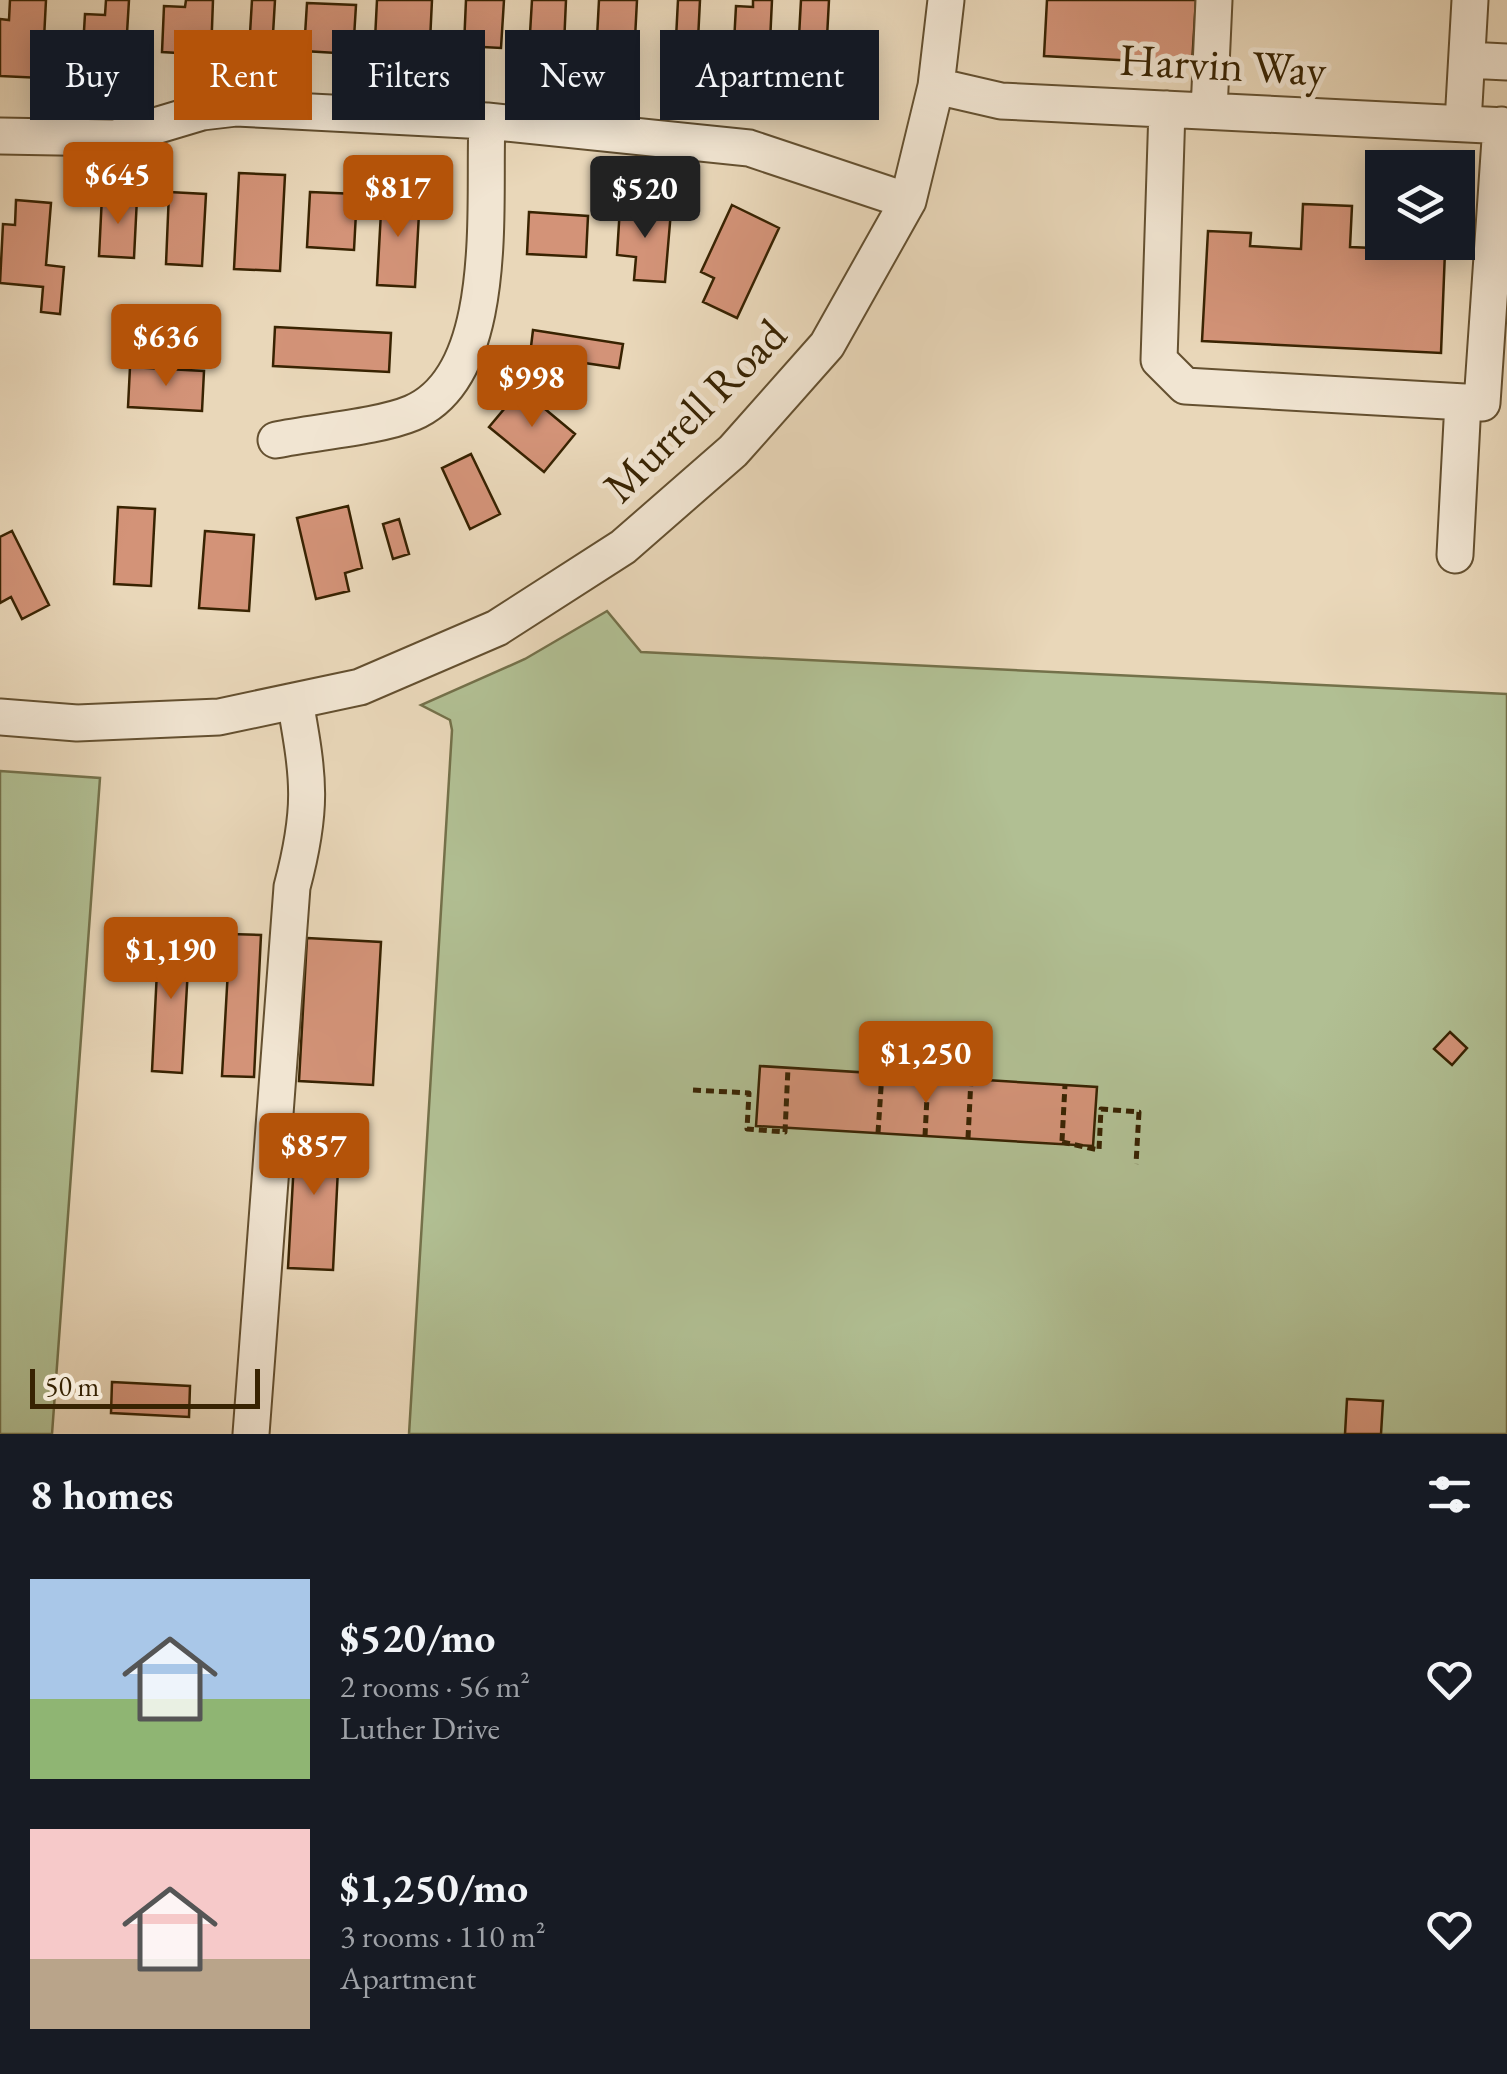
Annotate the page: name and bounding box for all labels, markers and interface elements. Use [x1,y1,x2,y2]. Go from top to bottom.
chip: Buy [30,30,154,120]
chip: Rent [174,30,312,120]
chip: Filters [332,30,485,120]
chip: New [505,30,640,120]
chip: Apartment [660,30,879,120]
street label: Harvin Way [1118,30,1328,98]
pin: $645 [59,142,177,227]
map controls [1365,150,1475,260]
button: layers [1365,150,1475,260]
text: $645 [85,153,151,195]
pin: $817 [339,155,457,240]
pin: $520 [586,156,704,241]
text: $817 [365,166,431,208]
text: $520 [612,167,678,209]
pin: $636 [107,304,225,389]
street label: Murrell Road [590,306,798,514]
text: $636 [133,315,199,357]
pin: $998 [473,345,591,430]
text: $998 [499,356,565,398]
pin: $1,190 [90,917,252,1002]
text: $1,190 [126,928,216,970]
pin: $1,250 [845,1021,1007,1106]
text: $1,250 [881,1032,971,1074]
pin: $857 [255,1113,373,1198]
text: $857 [281,1124,347,1166]
scale bar [30,1364,260,1408]
text: 50 m [45,1368,99,1404]
text: 8 homes [30,1467,173,1522]
icon: filters [1422,1467,1477,1522]
text: $520/mo [340,1610,496,1665]
icon: home [110,1619,230,1739]
icon: heart [1422,1652,1477,1707]
text: 2 rooms · 56 m² [340,1665,530,1707]
text: Luther Drive [340,1707,500,1749]
text: $1,250/mo [340,1860,528,1915]
icon: home [110,1869,230,1989]
icon: heart [1422,1902,1477,1957]
text: 3 rooms · 110 m² [340,1915,546,1957]
text: Apartment [340,1957,476,1999]

